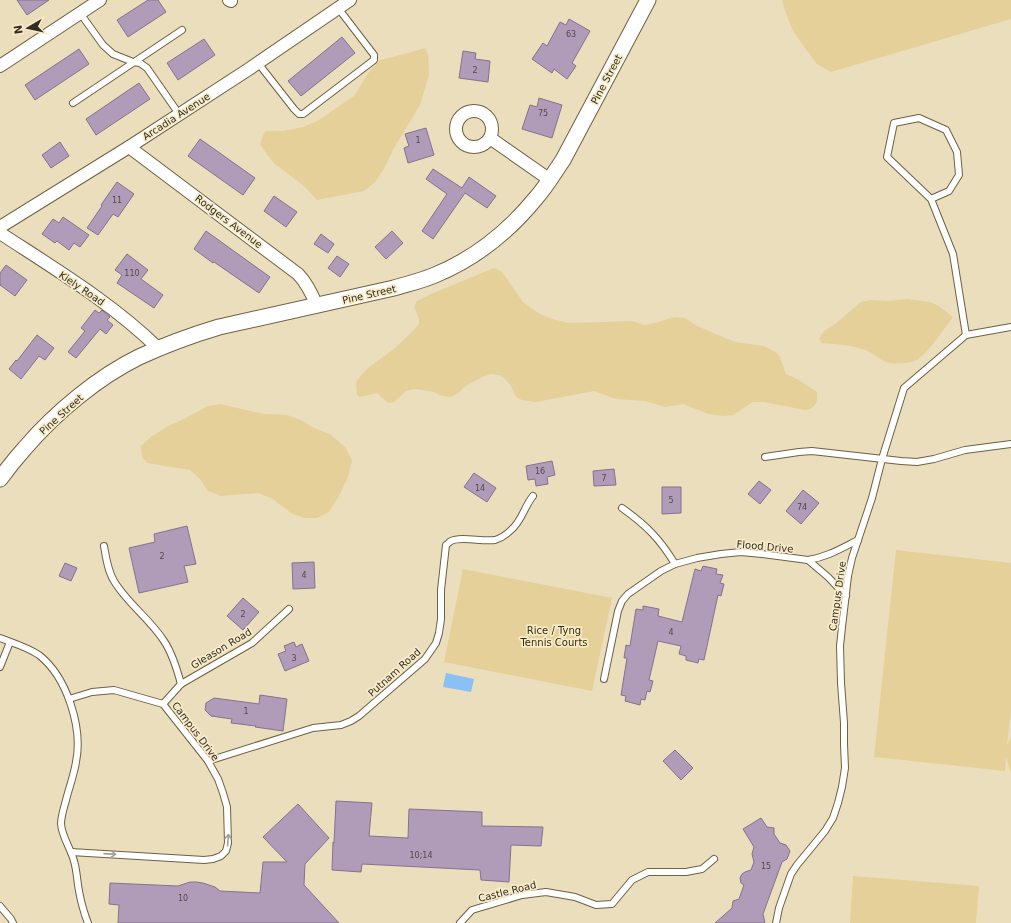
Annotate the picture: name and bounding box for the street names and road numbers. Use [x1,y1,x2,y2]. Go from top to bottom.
street label: Pine Street [589,52,624,106]
street label: Arcadia Avenue [141,91,212,142]
street label: Rodgers Avenue [193,193,264,250]
street label: Kiely Road [57,269,107,308]
street label: Pine Street [341,283,397,306]
street label: Pine Street [37,392,85,437]
street label: Flood Drive [736,539,794,554]
street label: Campus Drive [827,560,848,632]
street label: Gleason Road [189,626,254,671]
street label: Putnam Road [366,646,423,699]
street label: Campus Drive [170,700,221,763]
street label: Castle Road [477,879,537,904]

